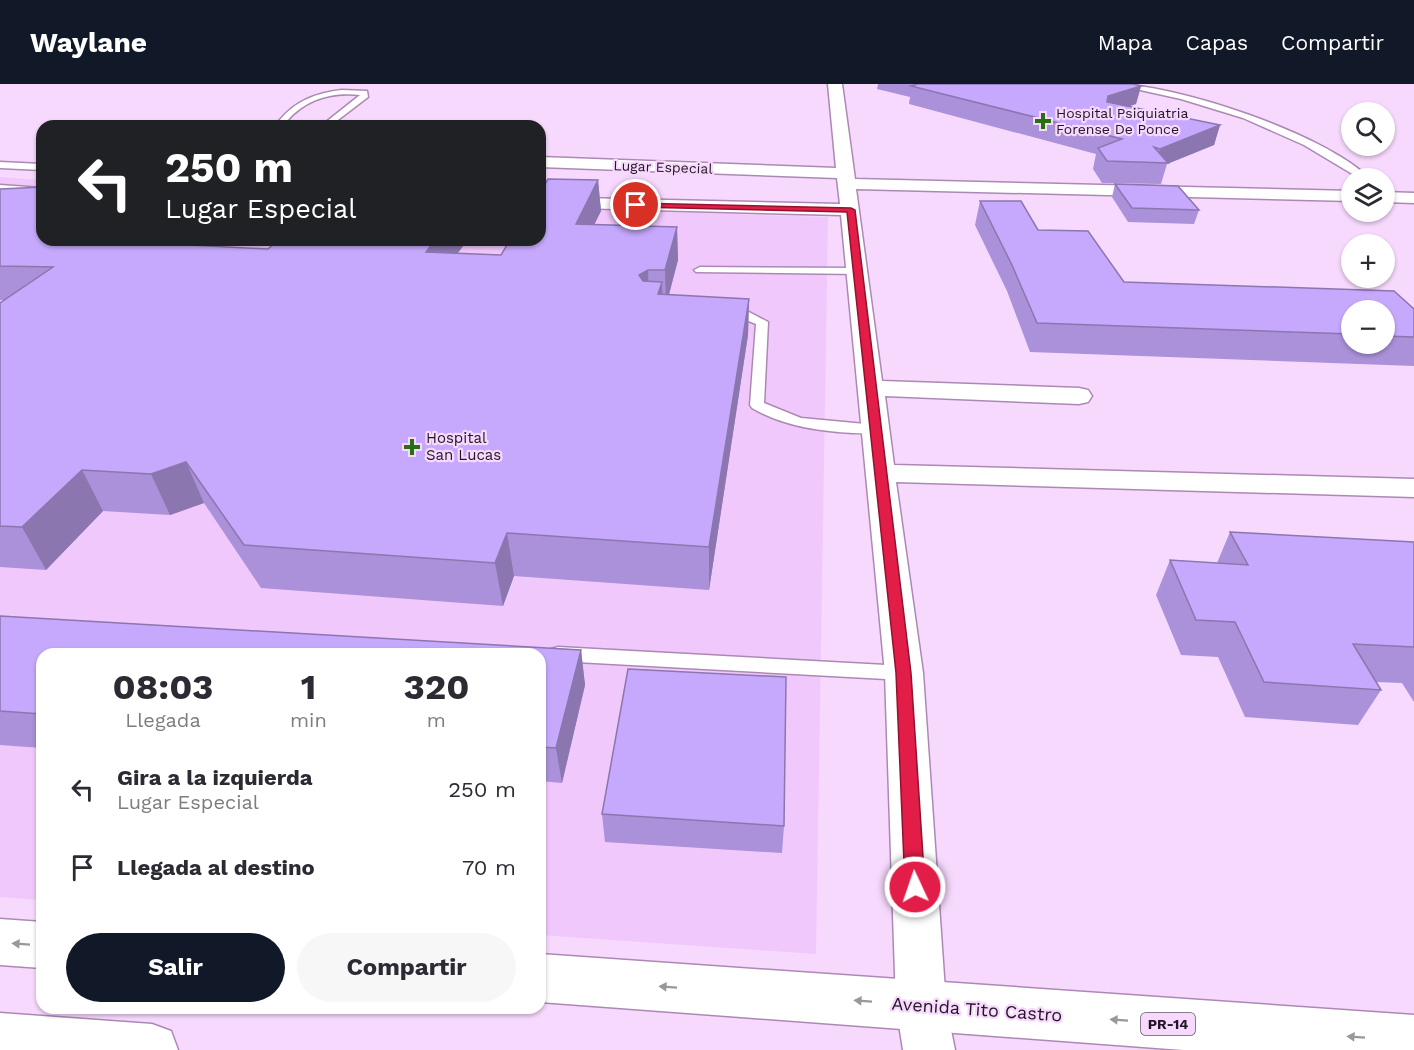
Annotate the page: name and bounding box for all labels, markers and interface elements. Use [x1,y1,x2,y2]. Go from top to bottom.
text: Waylane [30,26,147,59]
text: Mapa [1098,30,1153,55]
text: Capas [1186,30,1248,55]
text: Compartir [1281,30,1384,55]
map controls [1341,102,1395,354]
button: search [1341,102,1395,156]
place label: Hospital Psiquiatria Forense De Ponce [1056,105,1189,137]
marker: Hospital Psiquiatria Forense De Ponce [1034,112,1052,130]
text: 250 m [165,143,293,192]
icon: left [66,144,144,222]
street label: Lugar Especial [613,157,714,177]
button: layers [1341,168,1395,222]
pin [610,179,661,230]
icon: arrive [619,188,652,221]
text: Lugar Especial [165,193,357,225]
button: + [1341,234,1395,288]
button: − [1341,300,1395,354]
place label: Hospital San Lucas [426,429,501,464]
marker: Hospital San Lucas [403,438,421,456]
text: 08:03 [113,666,213,708]
text: 1 [301,666,316,708]
text: 320 [403,666,469,708]
text: Llegada [125,708,201,732]
text: min [290,708,327,732]
text: m [427,708,446,732]
text: Gira a la izquierda [117,765,313,790]
icon: left [66,773,99,806]
text: 250 m [448,777,516,802]
text: Lugar Especial [117,790,259,814]
icon: arrive [66,851,99,884]
text: Llegada al destino [117,855,315,880]
text: 70 m [462,855,516,880]
position arrow [883,855,947,919]
button: Salir [66,933,285,1002]
button: Compartir [297,933,516,1002]
one-way arrow [11,939,30,948]
one-way arrow [659,982,678,991]
street label: Avenida Tito Castro [891,993,1063,1025]
one-way arrow [853,996,872,1006]
road number: PR-14 [1141,1013,1195,1035]
one-way arrow [1110,1015,1129,1025]
one-way arrow [1346,1032,1365,1042]

